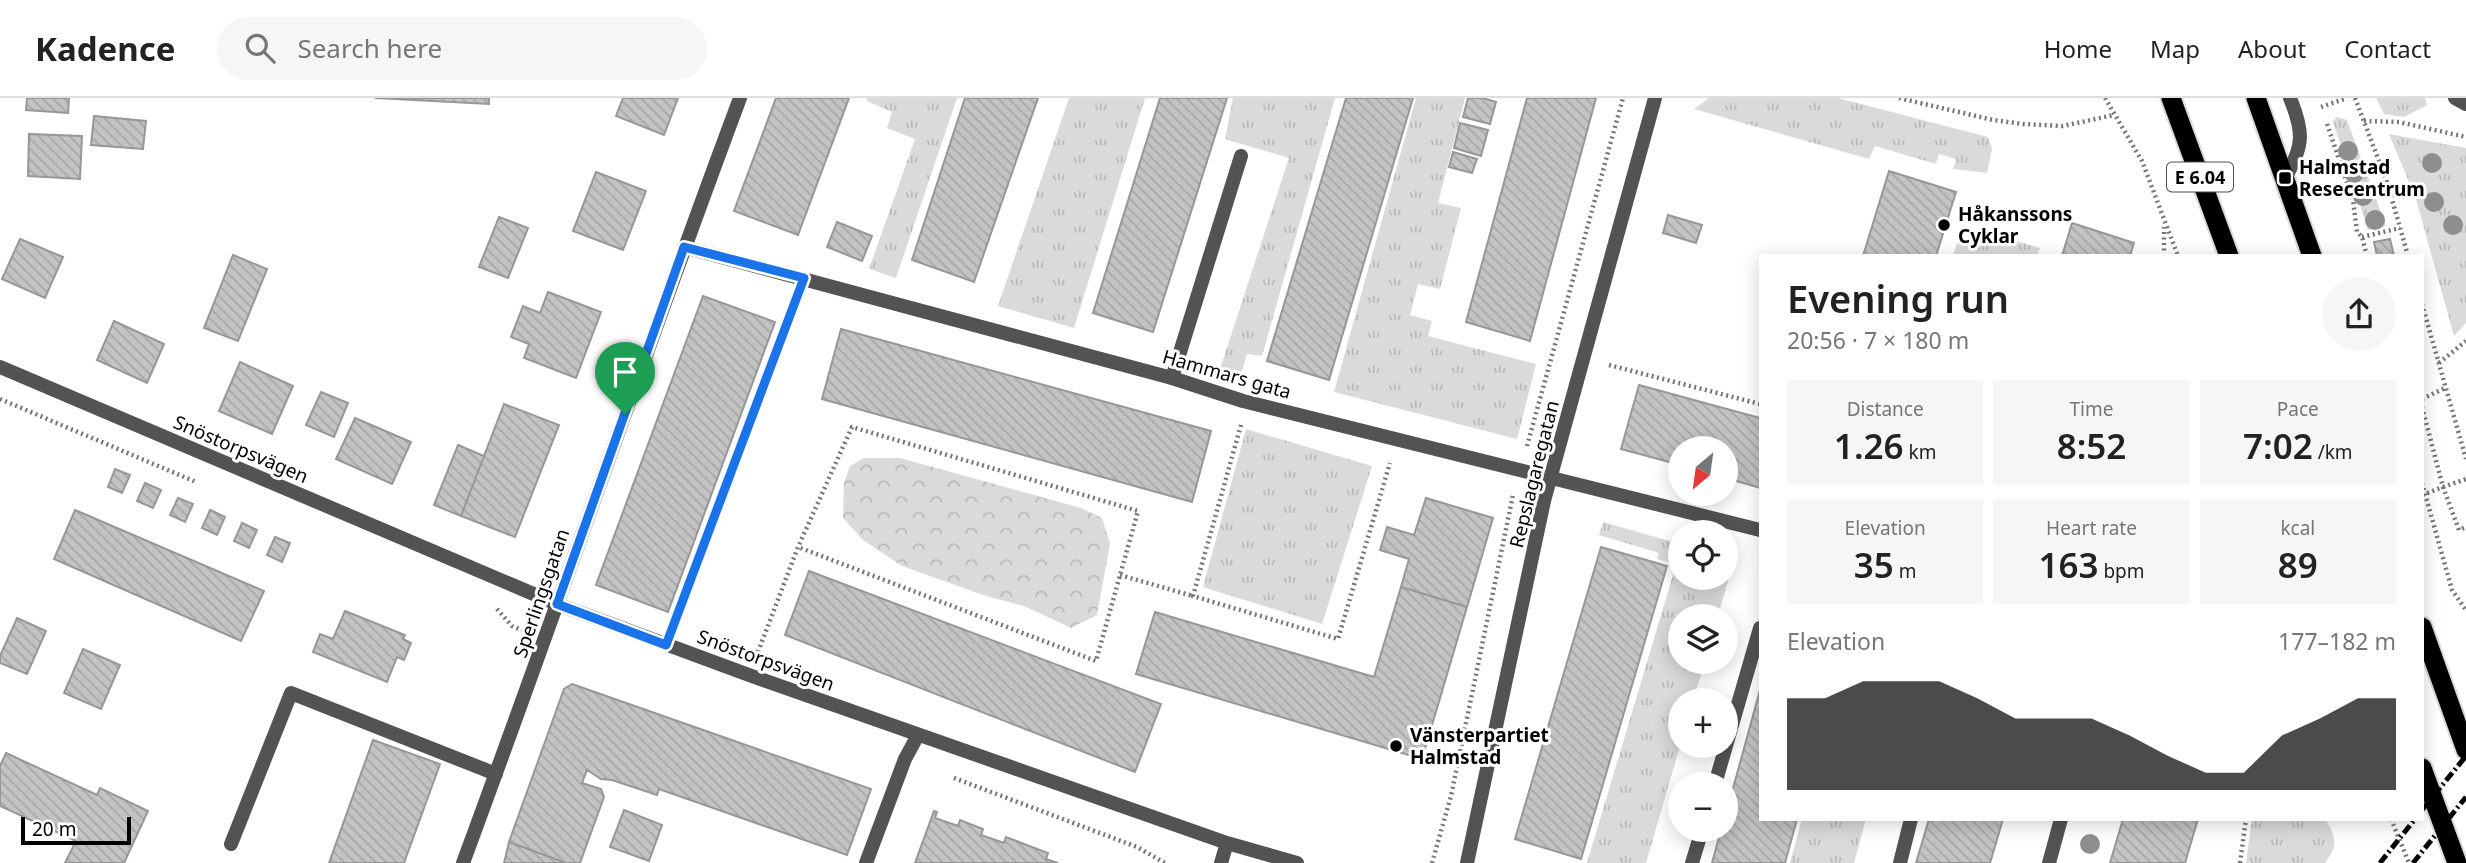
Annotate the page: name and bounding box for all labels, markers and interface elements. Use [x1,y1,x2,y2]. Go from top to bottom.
search box [217,17,707,80]
text: Kadence [35,26,175,71]
icon: search [241,29,279,67]
text: Search here [297,30,442,66]
text: Home [2044,32,2112,65]
text: Map [2150,32,2200,65]
text: About [2238,32,2306,65]
text: Contact [2344,32,2431,65]
place label: Halmstad Resecentrum [2299,154,2425,202]
road number: E 6.04 [2167,162,2233,192]
marker: Halmstad Resecentrum [2277,170,2293,186]
place label: Håkanssons Cyklar [1958,201,2072,249]
marker: Håkanssons Cyklar [1936,217,1952,233]
text: Evening run [1787,272,2009,324]
button: share [2322,277,2396,351]
text: 20:56 · 7 × 180 m [1787,324,1969,356]
pin [595,342,655,414]
street label: Hammars gata [1160,343,1294,405]
icon: arrive [606,353,644,391]
text: Distance [1847,396,1924,422]
text: Time [2070,396,2113,422]
text: Pace [2277,396,2319,422]
street label: Repslagaregatan [1503,398,1565,550]
street label: Snöstorpsvägen [170,409,312,489]
text: 1.26 [1834,422,1904,469]
text: 8:52 [2057,422,2126,469]
text: 7:02 [2243,422,2313,469]
north arrow [1668,436,1738,506]
map controls [1668,436,1738,842]
text: km [1904,439,1936,465]
text: /km [2313,439,2353,465]
text: Elevation [1845,515,1926,541]
text: Heart rate [2046,515,2137,541]
text: kcal [2280,515,2315,541]
button: locate [1668,520,1738,590]
street label: Sperlingsgatan [507,525,575,661]
text: 35 [1854,541,1894,588]
text: 163 [2038,541,2098,588]
text: 89 [2278,541,2318,588]
text: m [1894,558,1917,584]
text: bpm [2098,558,2145,584]
button: layers [1668,604,1738,674]
street label: Snöstorpsvägen [694,623,838,697]
text: Elevation [1787,625,1885,657]
text: 177–182 m [2278,625,2396,657]
button: + [1668,688,1738,758]
place label: Vänsterpartiet Halmstad [1410,722,1549,770]
marker: Vänsterpartiet Halmstad [1388,738,1404,754]
button: − [1668,772,1738,842]
scale bar [21,814,131,846]
text: 20 m [32,816,76,842]

